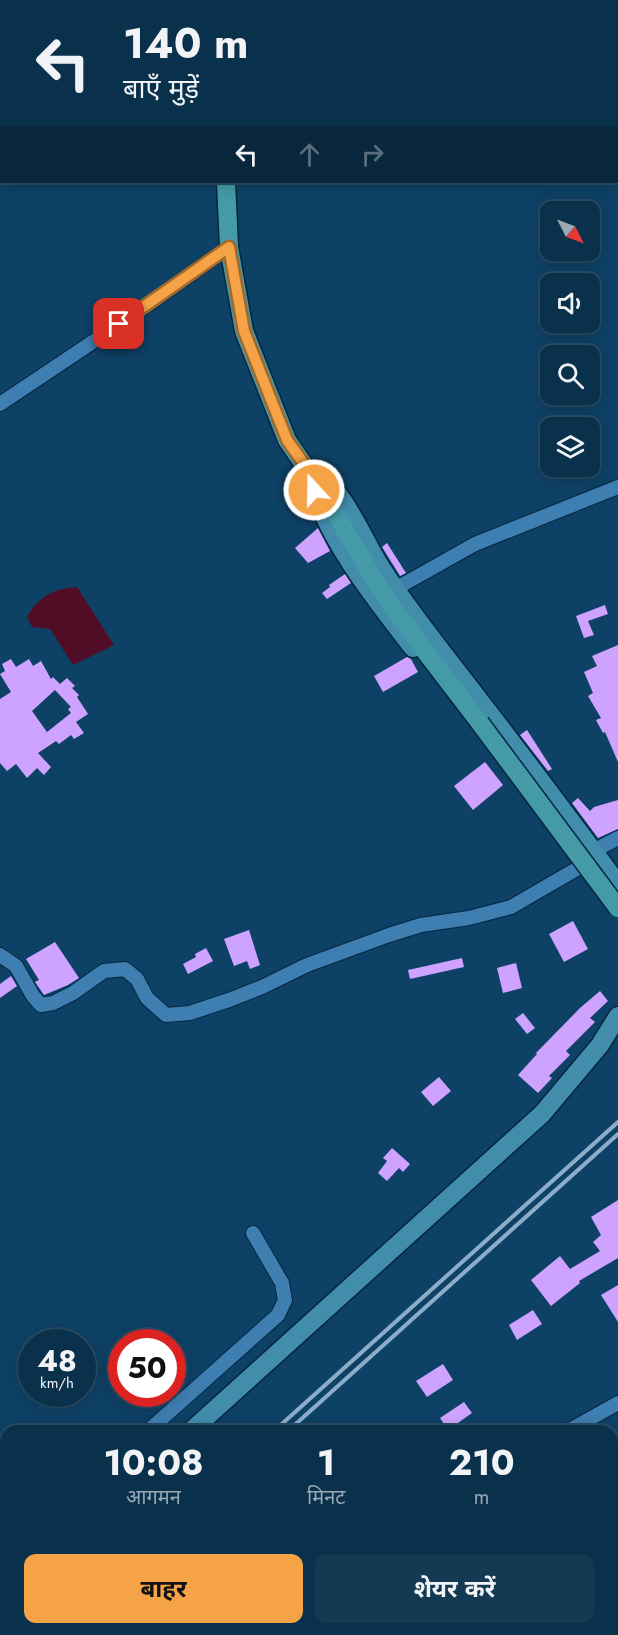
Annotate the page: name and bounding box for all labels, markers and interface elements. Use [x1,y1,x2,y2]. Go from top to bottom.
text: 140 m [123,13,249,74]
icon: left [24,24,102,102]
text: बाएँ मुड़ें [123,69,199,108]
icon: left [230,138,263,171]
icon: ahead [293,138,326,171]
icon: right [356,138,389,171]
north arrow [540,201,600,261]
map controls [540,201,600,477]
button: sound [540,273,600,333]
pin [93,298,144,349]
icon: arrive [102,307,135,340]
button: search [540,345,600,405]
button: layers [540,417,600,477]
position arrow [282,458,346,522]
speed limit sign: 50 [108,1329,186,1407]
text: 48 [37,1339,77,1382]
text: km/h [40,1372,74,1394]
text: 10:08 [103,1436,204,1488]
text: 1 [317,1436,335,1488]
text: 210 [449,1436,515,1488]
text: आगमन [126,1483,181,1512]
text: मिनट [307,1483,345,1512]
text: m [474,1483,489,1512]
button: बाहर [24,1554,303,1623]
button: शेयर करें [315,1554,594,1623]

